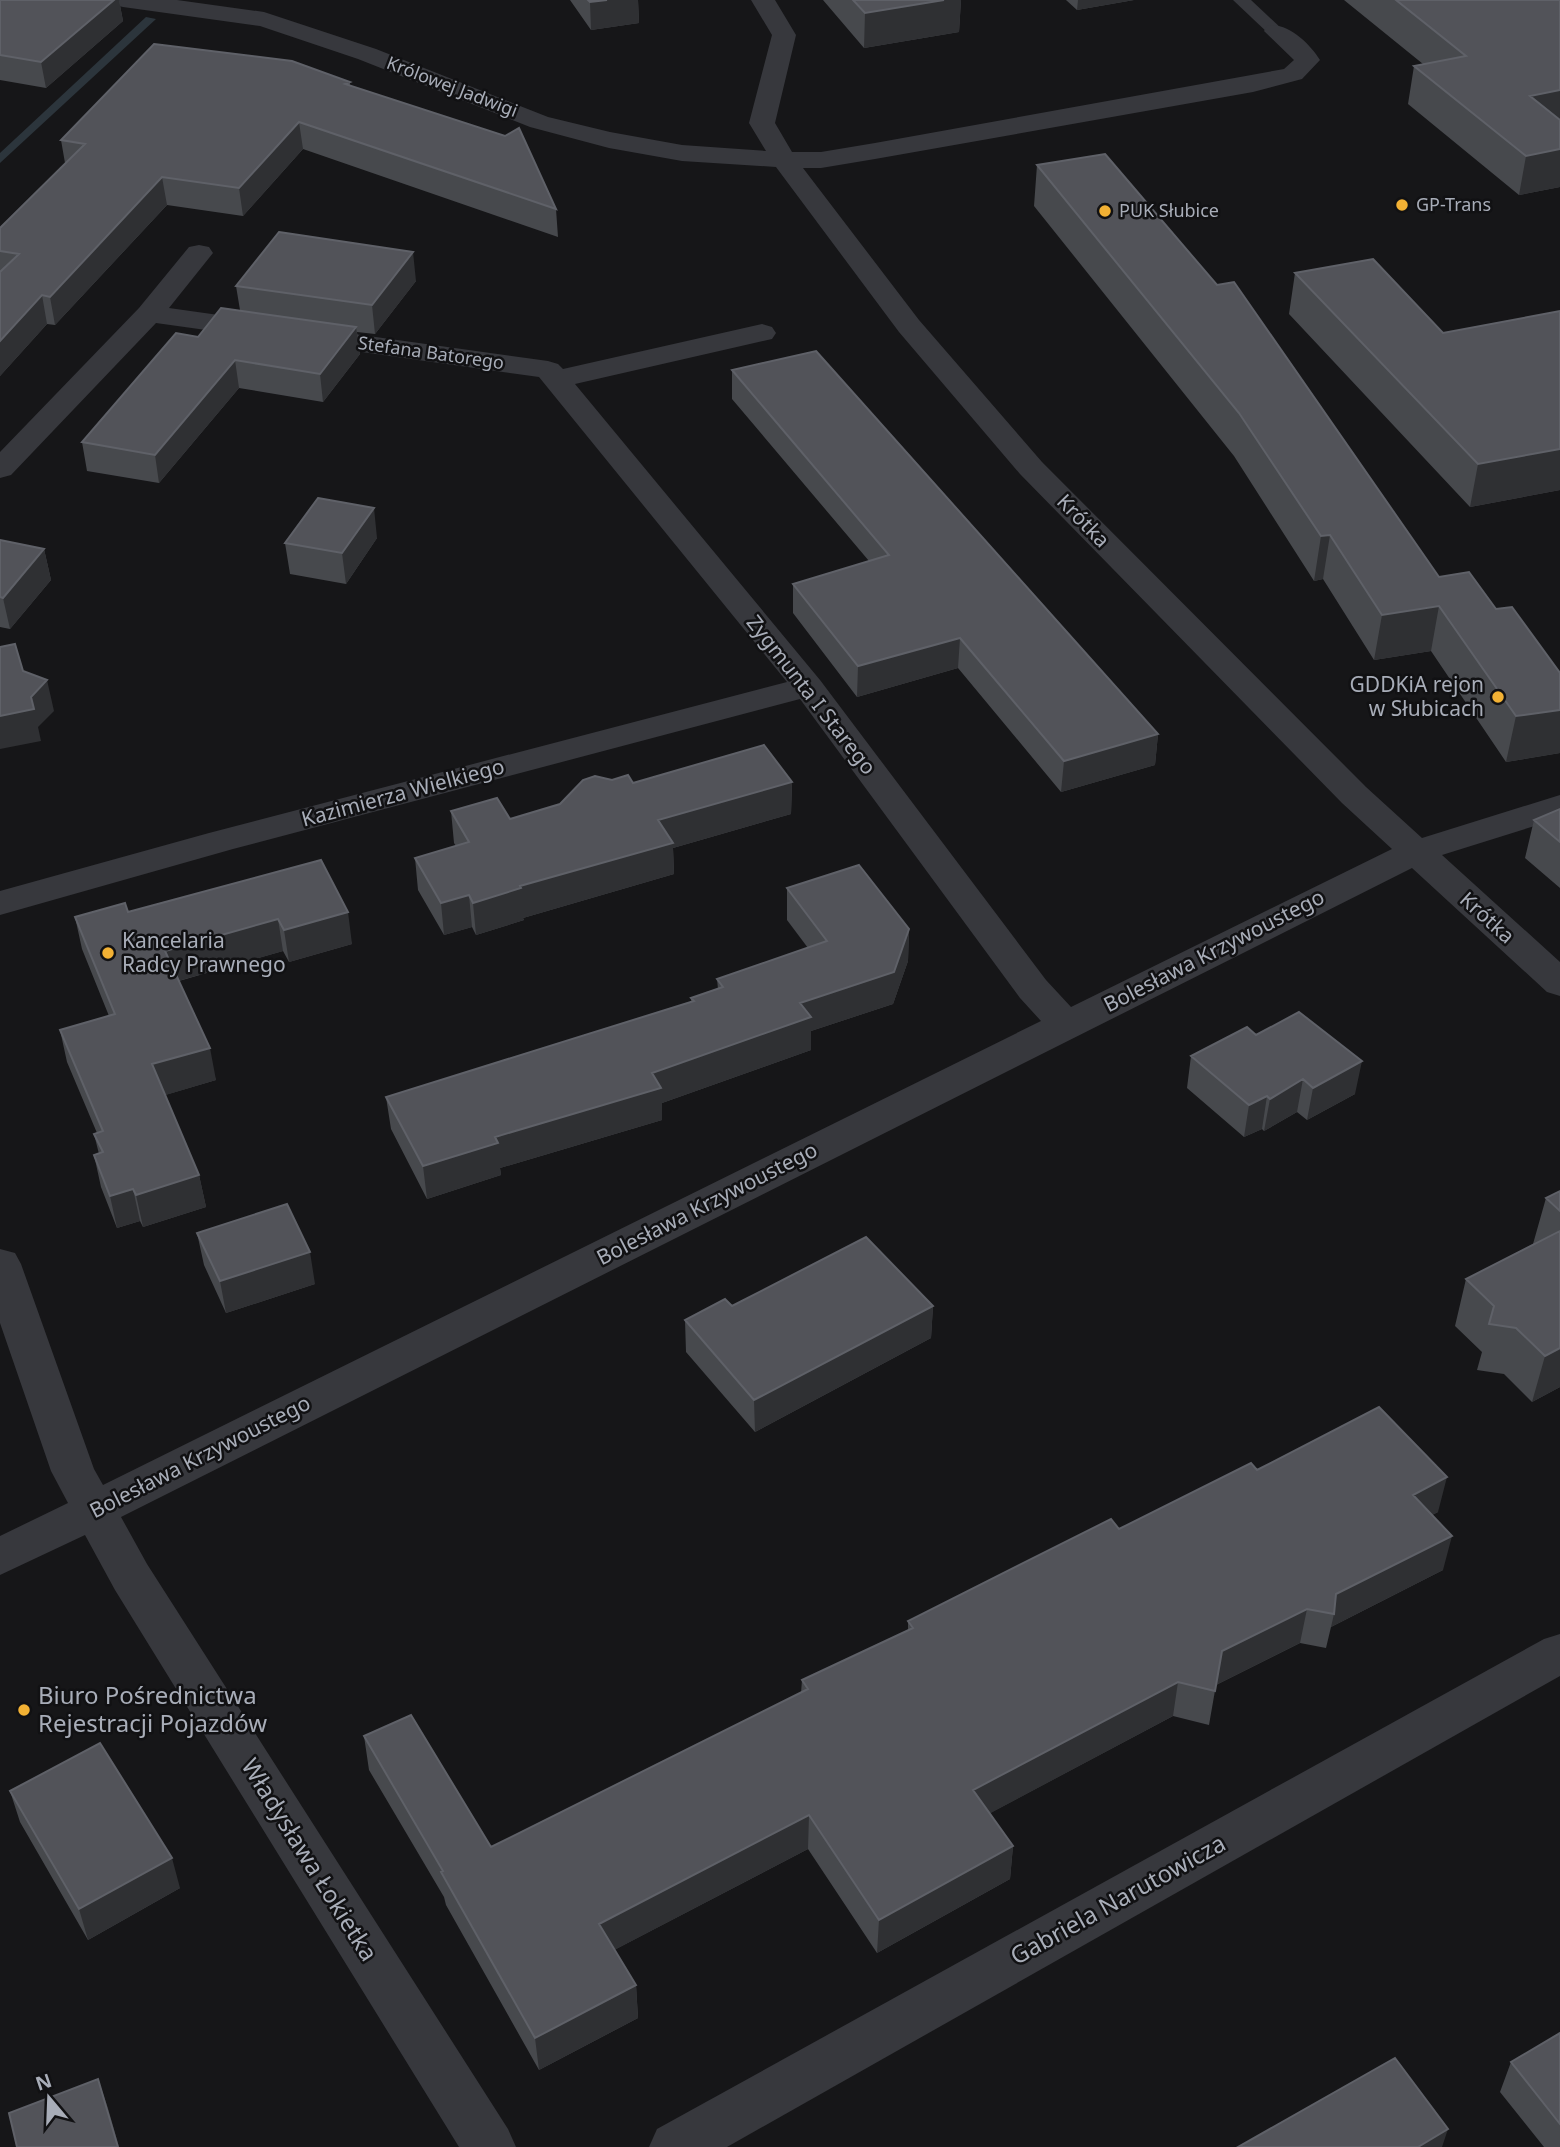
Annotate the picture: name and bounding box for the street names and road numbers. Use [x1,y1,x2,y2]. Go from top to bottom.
street label: Królowej Jadwigi [383,50,521,122]
street label: Stefana Batorego [357,330,506,374]
street label: Krótka [1051,487,1116,553]
street label: Zygmunta I Starego [741,609,883,780]
street label: Kazimierza Wielkiego [298,751,507,833]
street label: Bolesława Krzywoustego [1098,882,1329,1018]
street label: Krótka [1454,885,1521,949]
street label: Bolesława Krzywoustego [591,1135,822,1271]
street label: Bolesława Krzywoustego [84,1388,315,1524]
street label: Władysława Łokietka [234,1752,386,1967]
street label: Gabriela Narutowicza [1004,1826,1231,1972]

